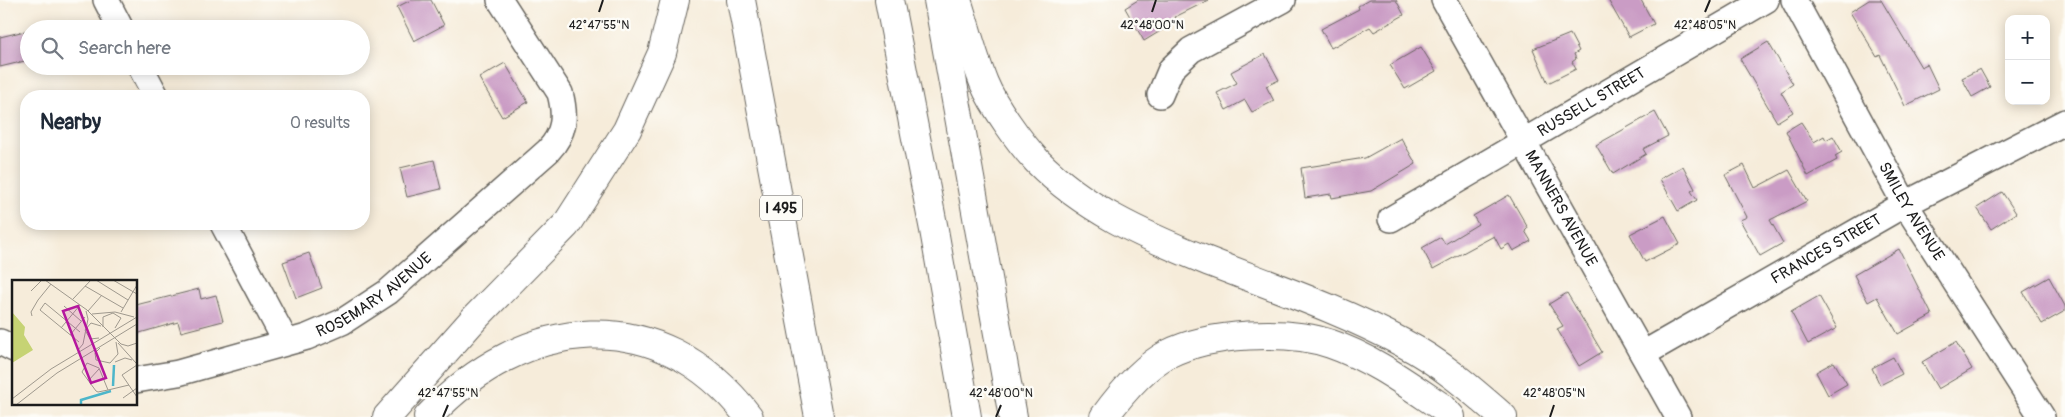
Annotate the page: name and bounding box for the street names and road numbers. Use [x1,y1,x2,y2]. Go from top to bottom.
street label: RUSSELL STREET [1534,63,1649,141]
street label: MANNERS AVENUE [1520,147,1602,270]
street label: SMILEY AVENUE [1874,159,1949,265]
road number: I 495 [760,196,802,220]
street label: FRANCES STREET [1767,210,1885,289]
street label: ROSEMARY AVENUE [313,248,436,342]

